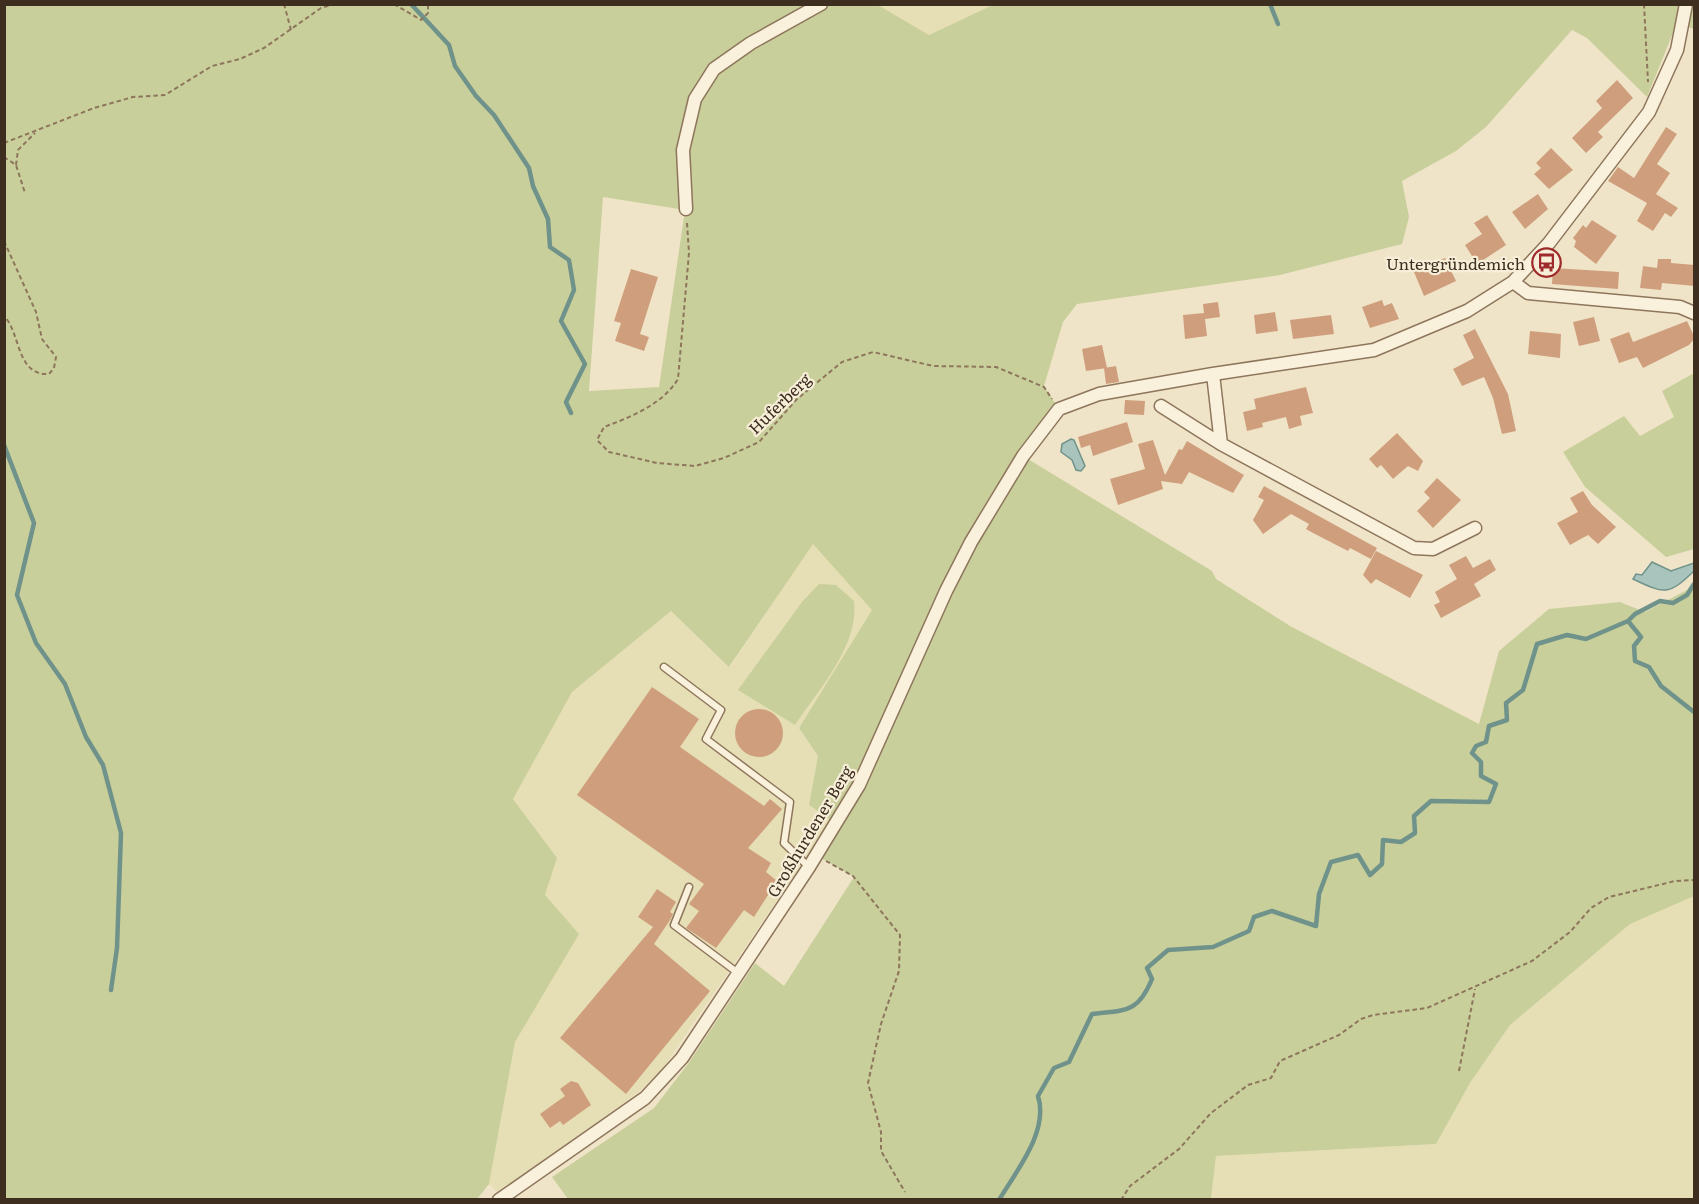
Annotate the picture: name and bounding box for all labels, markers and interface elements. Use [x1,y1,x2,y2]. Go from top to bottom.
bus stop icon: Untergründemich [1530,247,1562,279]
place label: Untergründemich [1386,251,1525,275]
street label: Huferberg [742,367,816,439]
street label: Großhurdener Berg [760,761,858,901]

